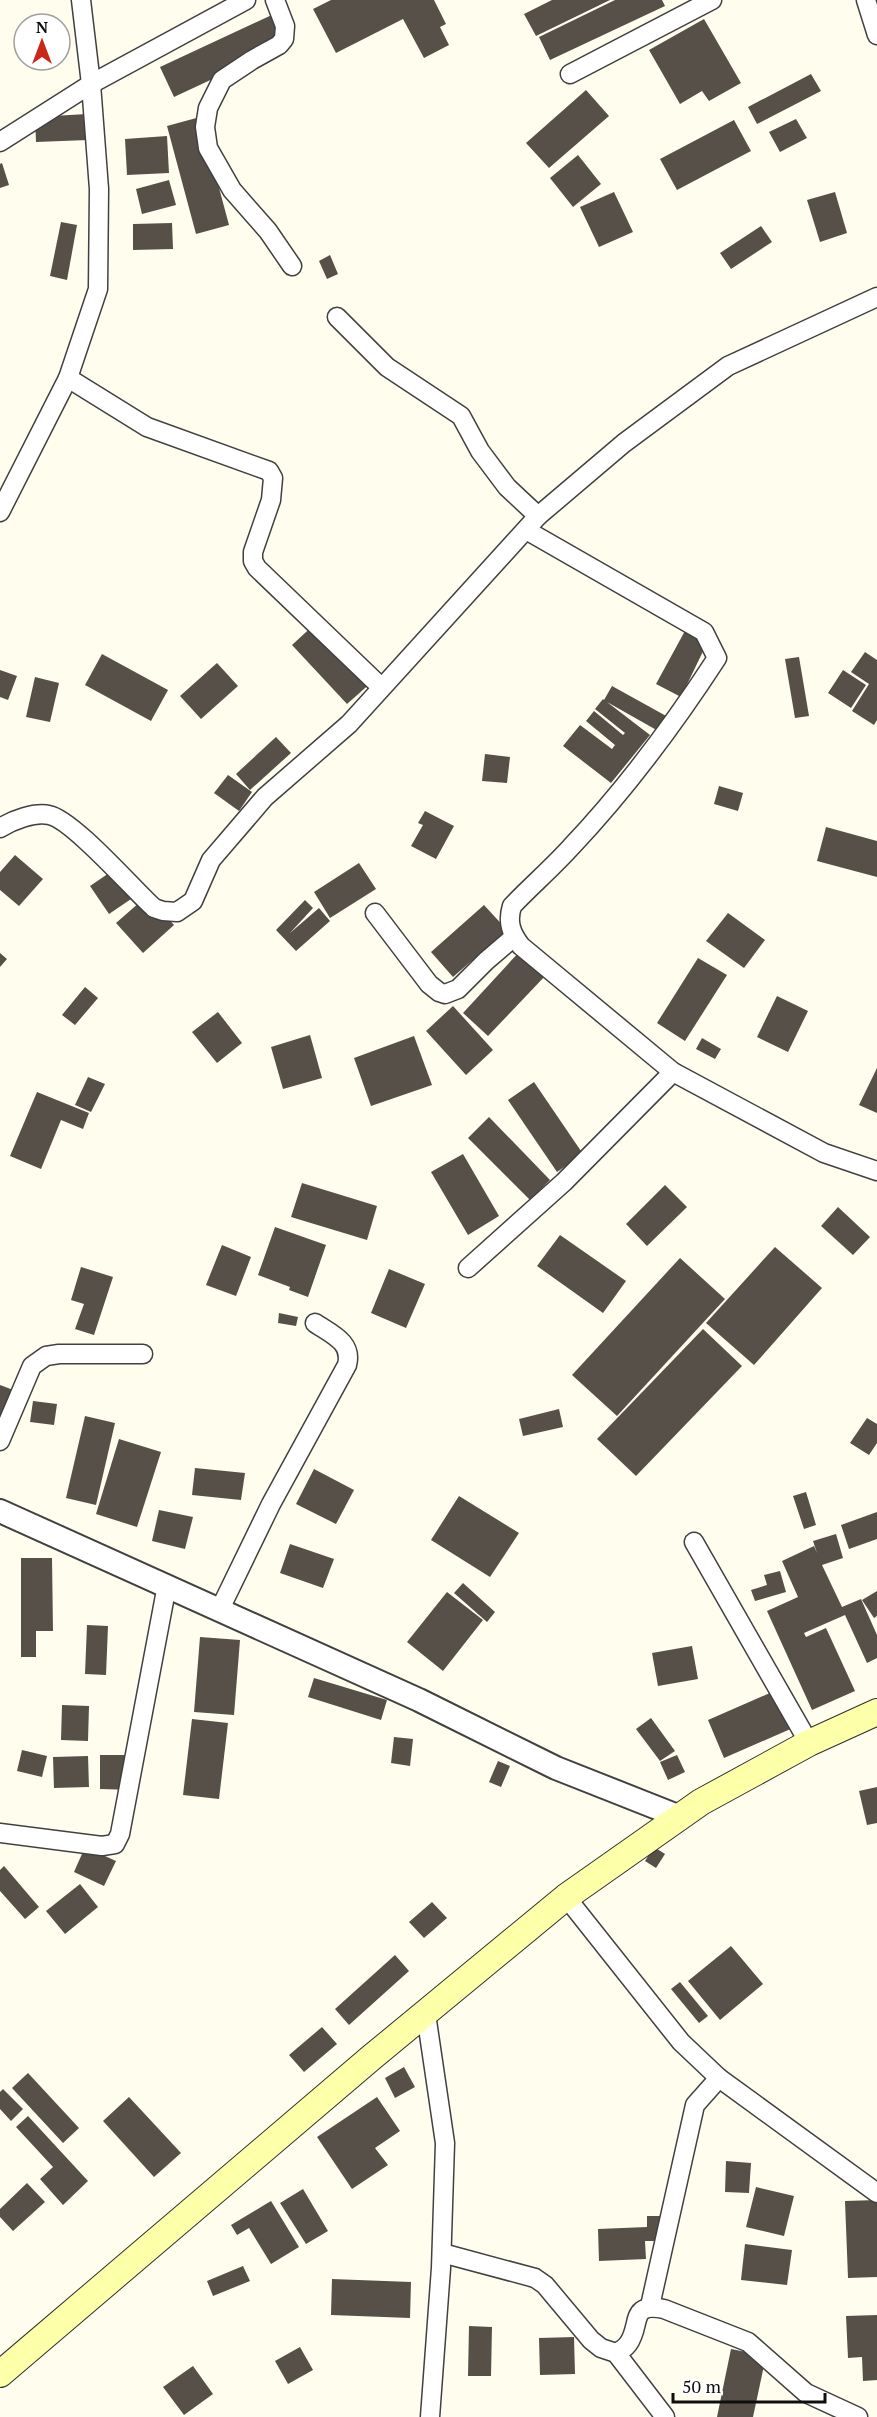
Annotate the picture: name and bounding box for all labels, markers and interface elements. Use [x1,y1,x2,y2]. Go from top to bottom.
north arrow [12,12,72,72]
text: N [36,16,48,38]
scale bar [673,2366,824,2404]
text: 50 m [682,2374,722,2398]

